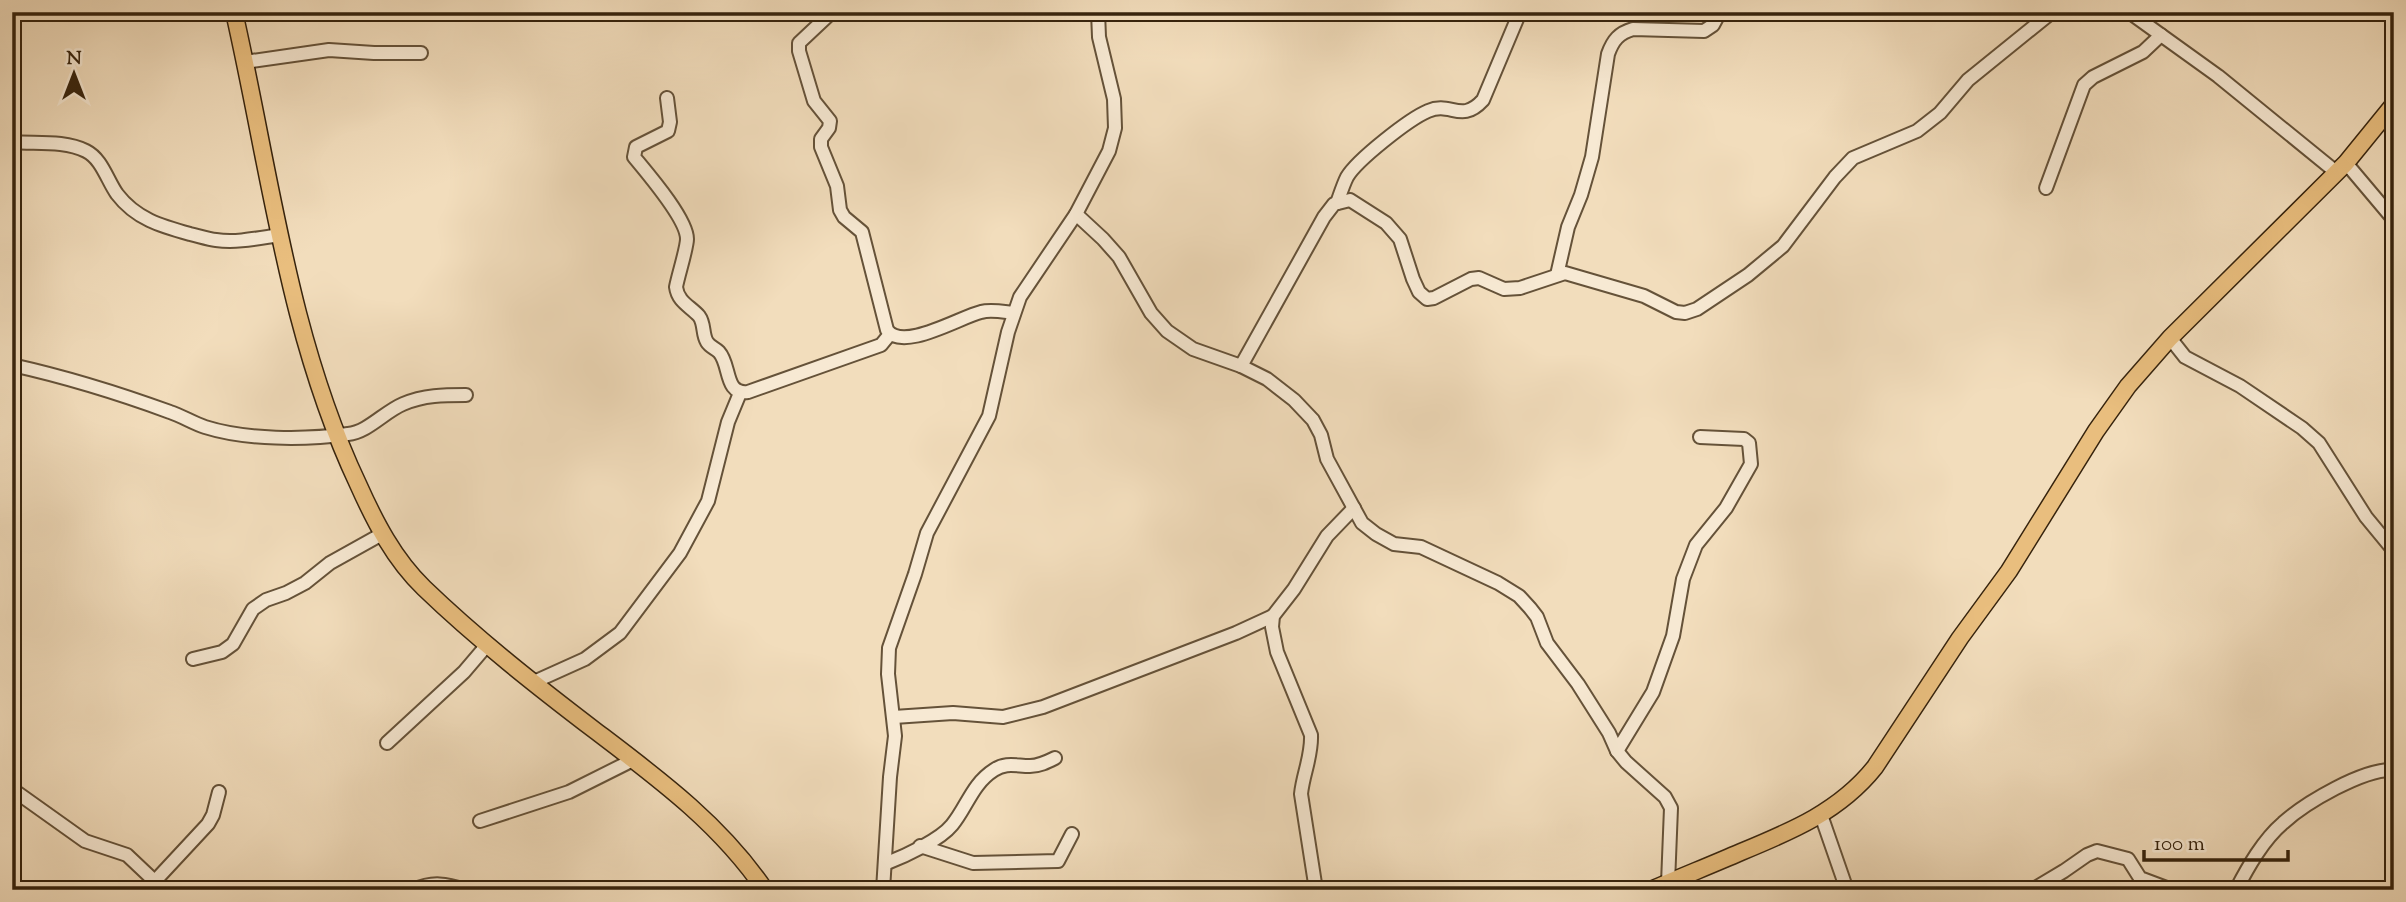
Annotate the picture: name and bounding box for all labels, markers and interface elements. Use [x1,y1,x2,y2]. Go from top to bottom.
north arrow [38,38,108,108]
text: N [66,46,82,73]
scale bar [2144,818,2287,862]
text: 100 m [2154,830,2205,860]

